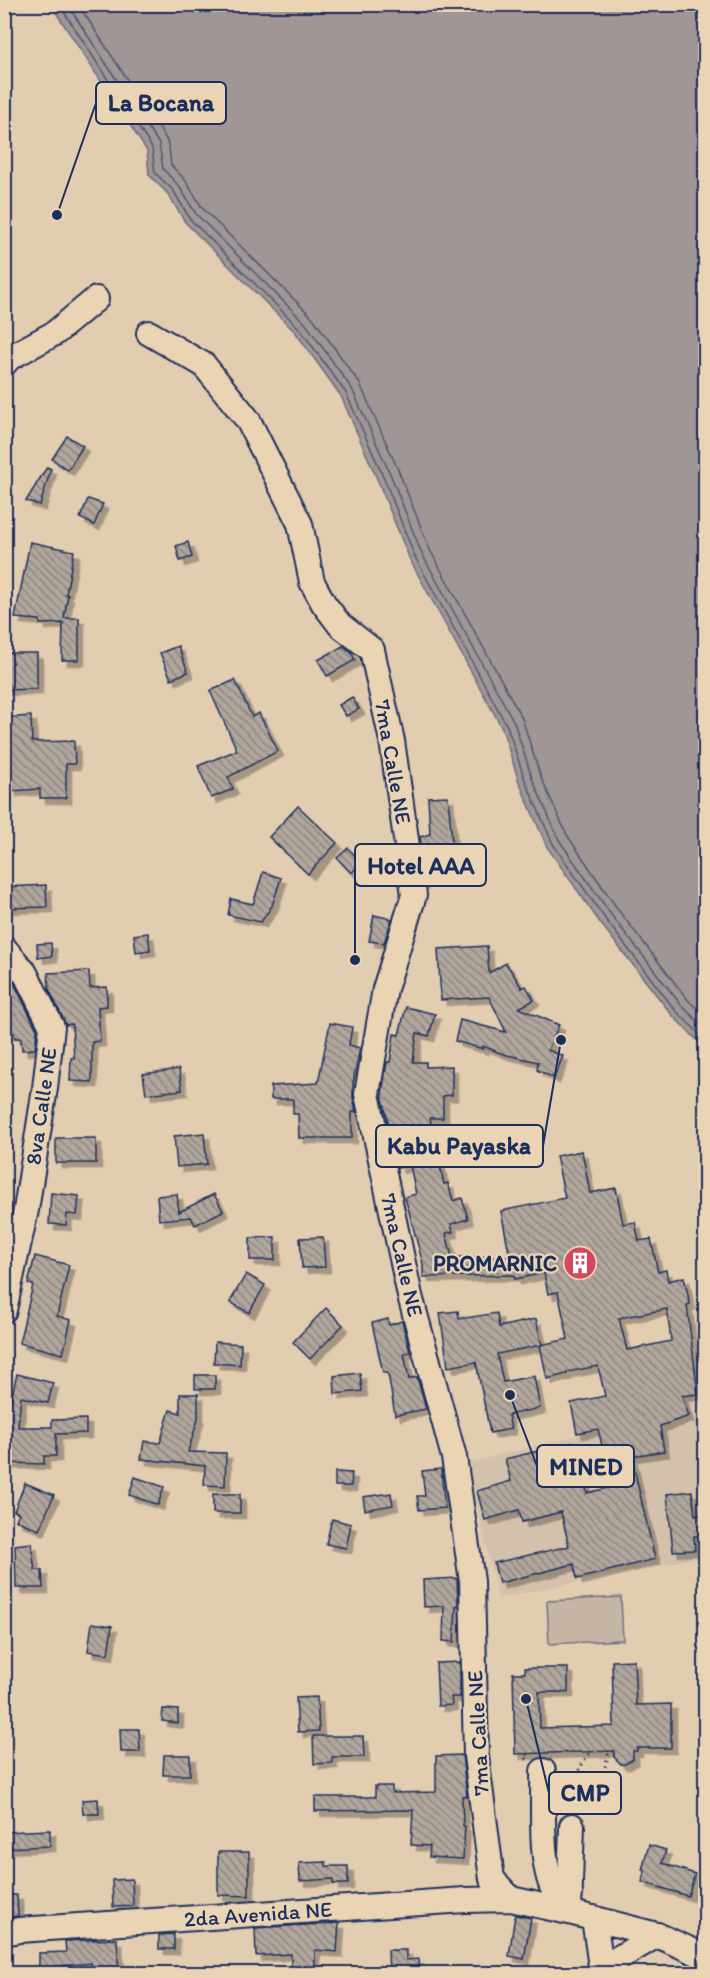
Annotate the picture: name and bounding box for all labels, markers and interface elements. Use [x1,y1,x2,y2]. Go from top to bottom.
callout: La Bocana [96,82,226,124]
text: La Bocana [108,88,215,117]
street label: 7ma Calle NE [369,698,417,826]
callout: Hotel AAA [355,844,486,886]
text: Hotel AAA [367,851,475,880]
street label: 8va Calle NE [19,1045,63,1167]
callout: Kabu Payaska [376,1125,543,1167]
text: Kabu Payaska [387,1131,531,1161]
street label: 7ma Calle NE [375,1191,429,1319]
building icon: PROMARNIC [562,1245,598,1281]
place label: PROMARNIC [433,1250,557,1277]
callout: MINED [537,1445,634,1487]
text: MINED [549,1452,623,1481]
street label: 7ma Calle NE [461,1669,495,1797]
callout: CMP [549,1772,621,1814]
text: CMP [561,1778,609,1807]
street label: 2da Avenida NE [183,1895,333,1933]

